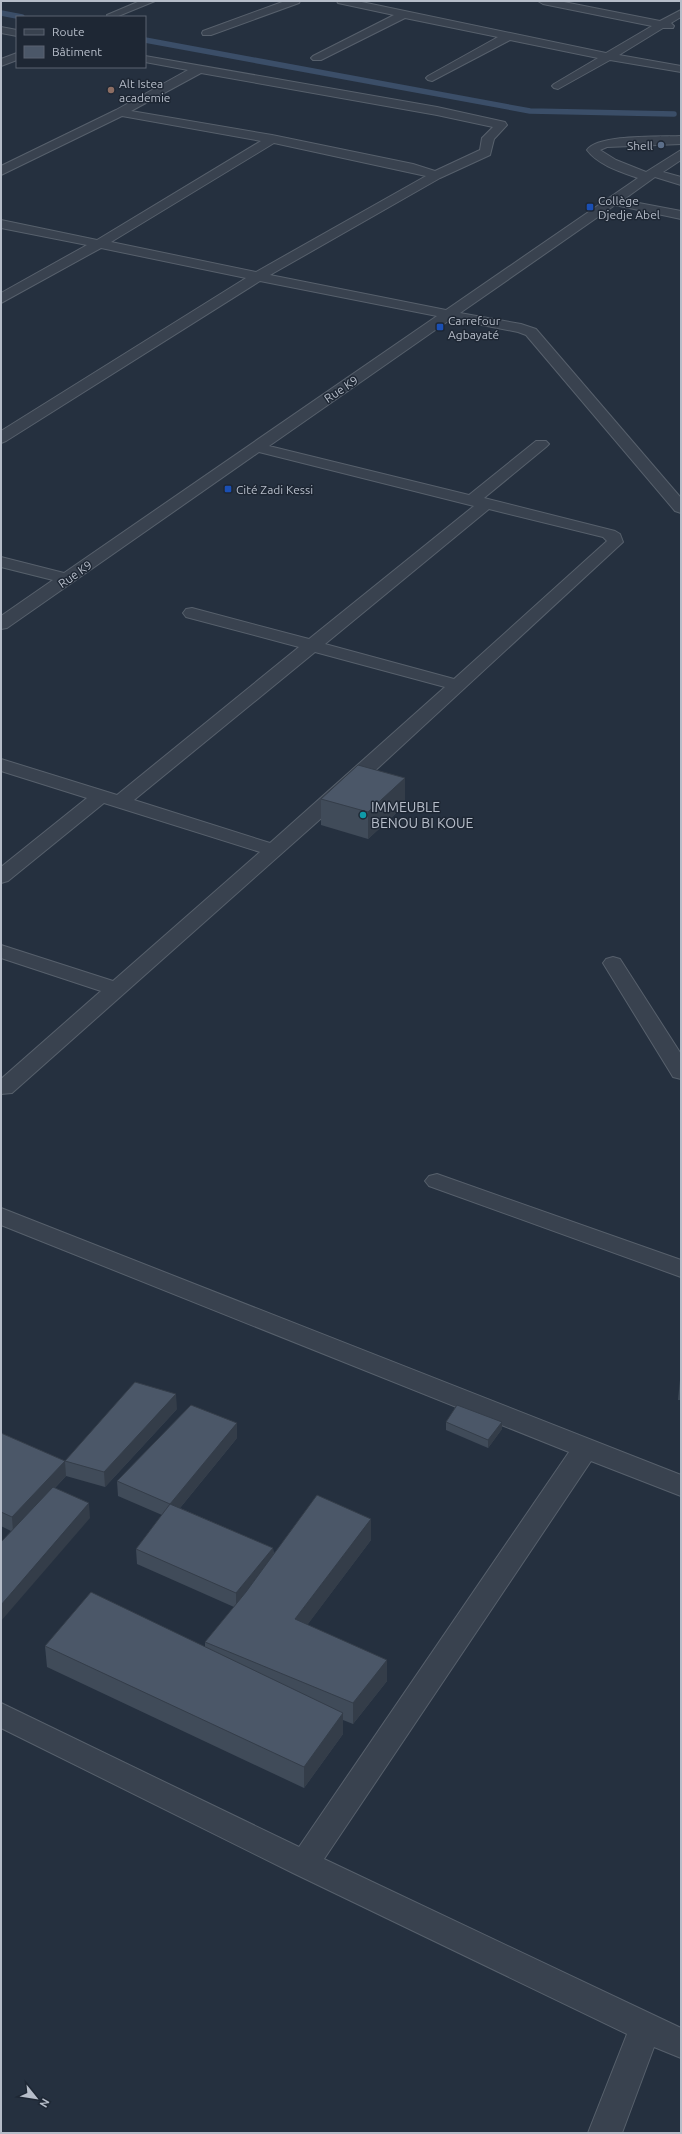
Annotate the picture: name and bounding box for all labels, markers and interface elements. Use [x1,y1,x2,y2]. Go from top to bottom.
legend [16,16,146,68]
text: Route [52,25,85,38]
text: Bâtiment [52,45,102,58]
place label: Alt Istea academie [119,77,170,104]
marker: Alt Istea academie [106,85,116,95]
place label: Shell [627,139,653,152]
marker: Shell [656,140,666,150]
place label: Collège Djedje Abel [598,194,660,221]
marker: Collège Djedje Abel [585,202,595,212]
place label: Carrefour Agbayaté [448,314,501,341]
marker: Carrefour Agbayaté [435,322,445,332]
street label: Rue K9 [322,373,360,405]
place label: Cité Zadi Kessi [236,483,313,496]
marker: Cité Zadi Kessi [223,484,233,494]
street label: Rue K9 [56,558,94,590]
place label: IMMEUBLE BENOU BI KOUE [371,799,474,831]
marker: IMMEUBLE BENOU BI KOUE [358,810,368,820]
north arrow [16,2078,56,2118]
text: N [37,2096,52,2110]

